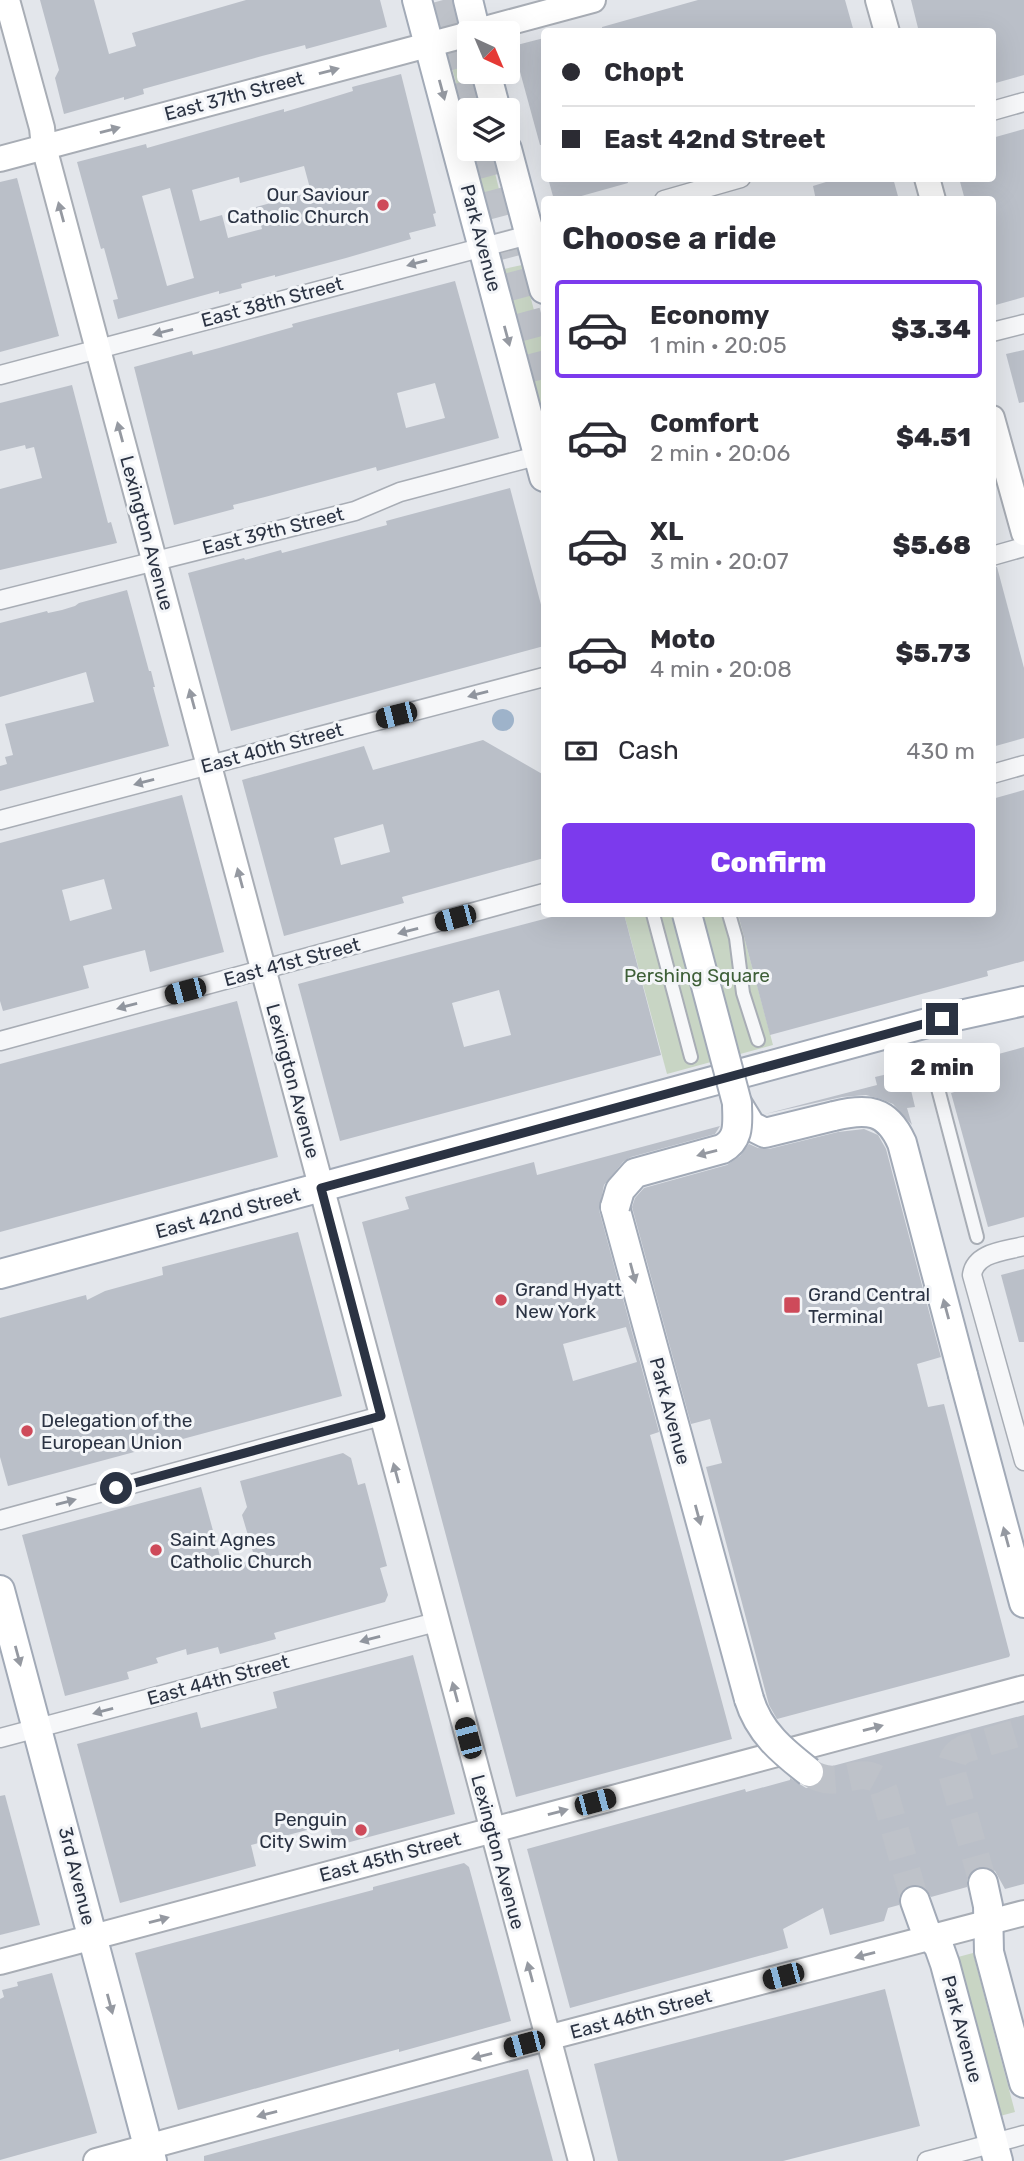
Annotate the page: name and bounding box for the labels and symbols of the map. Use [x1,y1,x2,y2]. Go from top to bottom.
north arrow [457,21,520,84]
one-way arrow [319,65,340,75]
street label: East 37th Street [162,66,307,126]
one-way arrow [437,79,447,100]
one-way arrow [99,124,120,134]
street label: Park Avenue [456,182,506,294]
place label: Our Saviour Catholic Church [227,183,370,228]
marker: Our Saviour Catholic Church [375,197,391,213]
one-way arrow [55,201,66,223]
one-way arrow [406,259,427,269]
street label: East 38th Street [199,272,346,332]
one-way arrow [502,325,513,347]
one-way arrow [152,327,173,337]
one-way arrow [115,421,125,442]
street label: Lexington Avenue [115,453,179,613]
street label: East 39th Street [200,502,347,560]
one-way arrow [186,687,197,709]
one-way arrow [467,689,489,700]
car [374,700,419,730]
street label: East 40th Street [198,718,346,778]
one-way arrow [133,777,155,788]
one-way arrow [234,867,245,889]
car [432,902,479,934]
one-way arrow [396,926,418,937]
street label: East 41st Street [221,933,363,991]
park label: Pershing Square [624,964,770,987]
car [162,975,209,1007]
street label: Lexington Avenue [261,1001,325,1161]
one-way arrow [116,1002,137,1012]
route end [926,1003,958,1035]
callout: 2 min [884,1044,1000,1092]
one-way arrow [696,1148,718,1159]
street label: East 42nd Street [153,1182,304,1243]
one-way arrow [628,1262,639,1284]
place label: Grand Hyatt New York [515,1278,622,1323]
place label: Grand Central Terminal [808,1283,930,1328]
marker: Grand Hyatt New York [493,1292,509,1308]
marker: Grand Central Terminal [782,1295,802,1315]
one-way arrow [940,1299,950,1320]
street label: Park Avenue [645,1355,695,1467]
place label: Delegation of the European Union [41,1409,192,1454]
marker: Delegation of the European Union [19,1423,35,1439]
one-way arrow [391,1462,401,1483]
route start [100,1472,132,1504]
one-way arrow [56,1496,77,1506]
one-way arrow [694,1505,704,1526]
one-way arrow [1000,1526,1011,1548]
place label: Saint Agnes Catholic Church [170,1528,312,1573]
marker: Saint Agnes Catholic Church [148,1542,164,1558]
one-way arrow [359,1634,381,1645]
one-way arrow [13,1646,23,1667]
street label: East 44th Street [145,1650,292,1710]
one-way arrow [450,1682,460,1703]
one-way arrow [92,1706,114,1717]
car [453,1715,484,1761]
one-way arrow [862,1722,884,1733]
street label: Lexington Avenue [466,1772,530,1932]
car [572,1786,619,1818]
one-way arrow [548,1806,570,1817]
place label: Penguin City Swim [259,1808,347,1853]
marker: Penguin City Swim [353,1822,369,1838]
street label: 3rd Avenue [54,1824,100,1928]
street label: East 45th Street [317,1827,464,1887]
one-way arrow [148,1914,170,1925]
one-way arrow [854,1950,875,1960]
car [760,1960,807,1992]
one-way arrow [524,1961,535,1983]
street label: Park Avenue [937,1973,987,2085]
street label: East 46th Street [568,1984,715,2044]
one-way arrow [106,1994,116,2015]
car [501,2028,548,2060]
one-way arrow [471,2051,492,2061]
one-way arrow [256,2110,277,2120]

